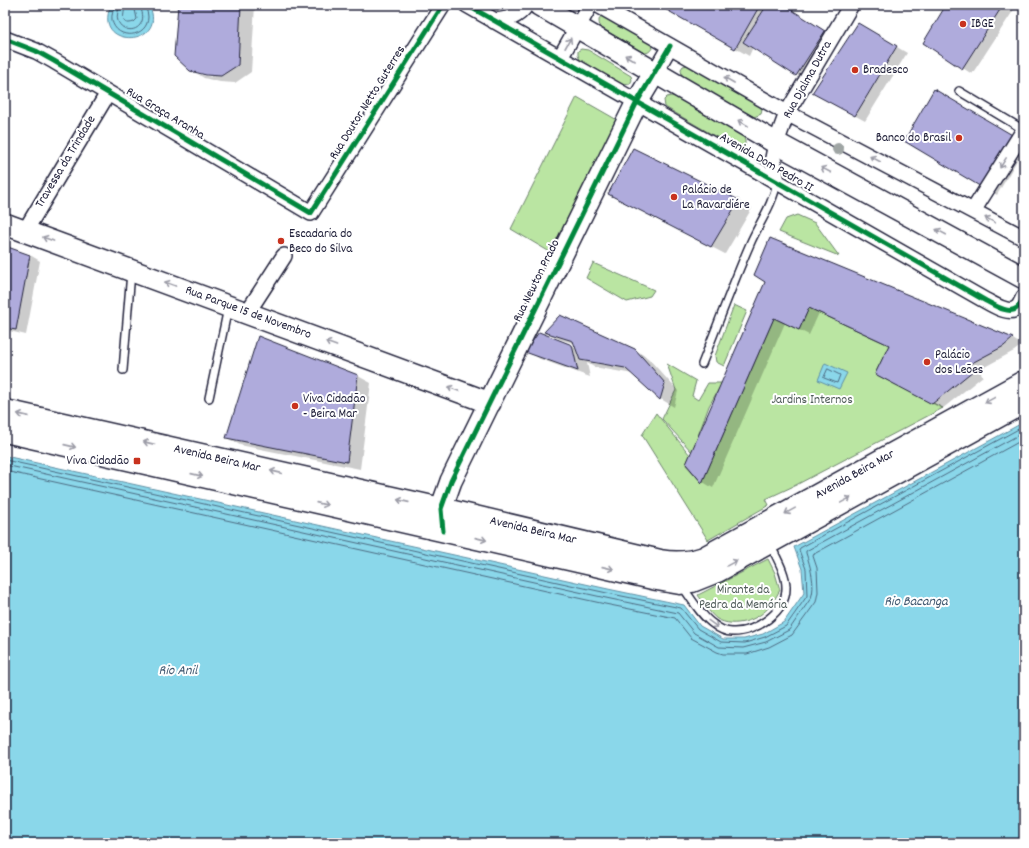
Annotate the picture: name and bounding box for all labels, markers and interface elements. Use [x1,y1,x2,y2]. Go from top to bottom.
place label: IBGE [971,15,994,34]
marker: IBGE [958,19,968,29]
one-way arrow [565,37,573,49]
street label: Rua Djalma Dutra [779,37,838,122]
street label: Rua Doutor Netto Guterres [325,42,411,164]
one-way arrow [624,53,636,61]
place label: Bradesco [863,61,909,80]
marker: Bradesco [850,65,860,75]
one-way arrow [723,76,735,84]
street label: Rua Graça Aranha [122,83,209,145]
street label: Travessa da Trindade [31,112,101,212]
one-way arrow [737,119,749,127]
street label: Avenida Dom Pedro II [716,128,816,198]
place label: Banco do Brasil [876,129,951,148]
marker: Banco do Brasil [954,133,964,143]
one-way arrow [869,155,881,163]
one-way arrow [999,157,1007,169]
one-way arrow [820,166,832,174]
place label: Palácio de La Ravardiére [682,181,750,215]
marker: Palácio de La Ravardiére [669,192,679,202]
one-way arrow [984,216,996,223]
place label: Escadaria do Beco do Silva [289,225,353,259]
one-way arrow [935,228,947,236]
one-way arrow [42,235,54,243]
marker: Escadaria do Beco do Silva [276,236,286,246]
street label: Rua Newton Prado [509,236,565,326]
one-way arrow [164,280,176,288]
street label: Rua Parque 15 de Novembro [182,281,314,345]
one-way arrow [325,340,338,347]
place label: Palácio dos Leões [935,346,983,380]
marker: Palácio dos Leões [922,357,932,367]
one-way arrow [448,385,460,393]
place label: Viva Cidadão - Beira Mar [303,390,366,424]
park label: Jardins Internos [771,391,853,410]
one-way arrow [984,397,996,405]
marker: Viva Cidadão - Beira Mar [290,401,300,411]
one-way arrow [16,410,29,418]
one-way arrow [143,439,156,447]
street label: Avenida Beira Mar [172,440,262,478]
one-way arrow [63,442,76,450]
street label: Avenida Beira Mar [812,445,898,505]
place label: Viva Cidadão [67,452,129,471]
marker: Viva Cidadão [132,456,142,466]
one-way arrow [270,468,283,476]
one-way arrow [190,472,203,480]
one-way arrow [397,496,410,504]
one-way arrow [840,496,852,503]
one-way arrow [315,500,328,508]
one-way arrow [784,507,796,515]
street label: Avenida Beira Mar [488,512,578,550]
one-way arrow [474,536,487,544]
one-way arrow [726,559,738,566]
one-way arrow [601,564,614,572]
park label: Mirante da Pedra da Memória [699,581,788,615]
water label: Rio Bacanga [884,592,949,612]
one-way arrow [707,620,718,628]
water label: Rio Anil [159,661,199,681]

